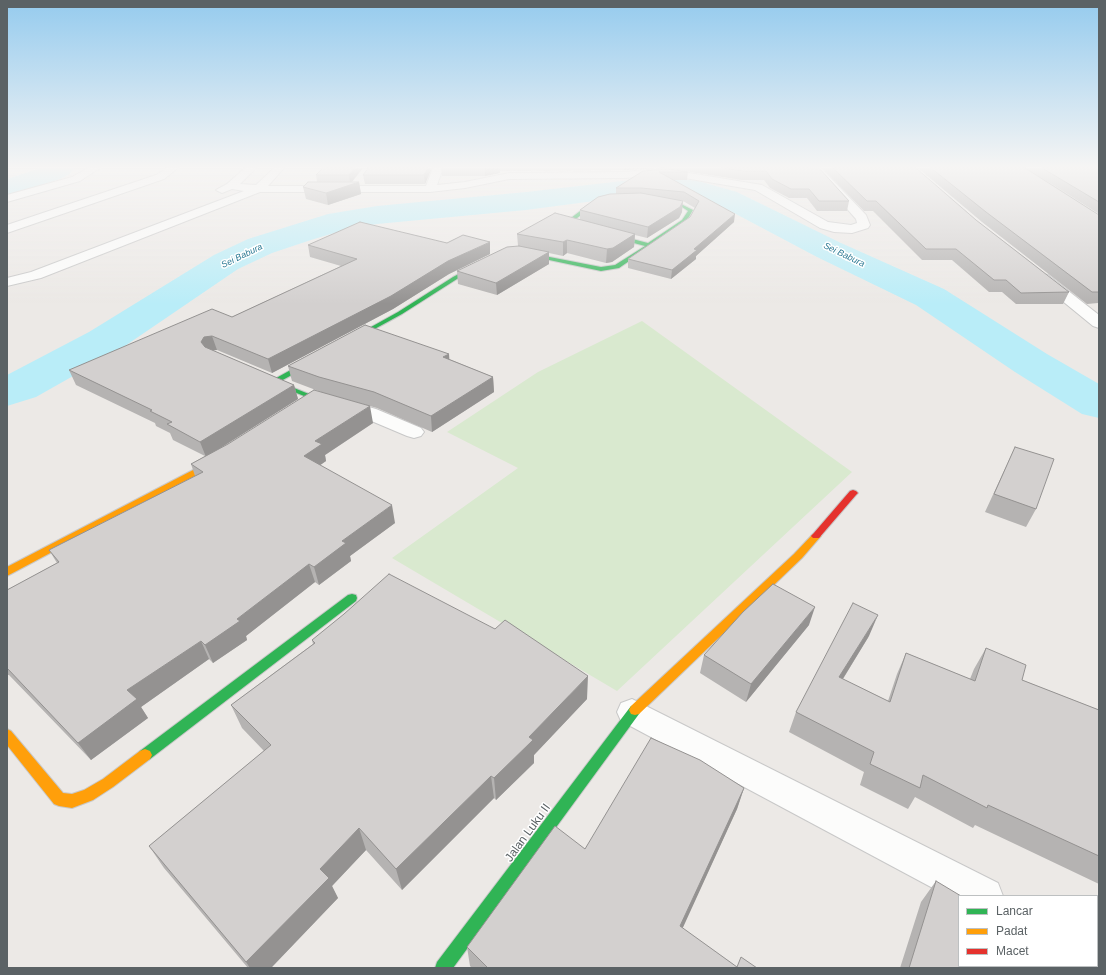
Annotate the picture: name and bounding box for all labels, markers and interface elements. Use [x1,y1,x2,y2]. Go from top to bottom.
water label: Sei Babura [822,240,866,270]
water label: Sei Babura [220,241,264,271]
street label: Jalan Luku II [502,801,554,865]
legend [958,895,1098,967]
text: Lancar [996,904,1033,918]
text: Padat [996,924,1027,938]
text: Macet [996,944,1029,958]

